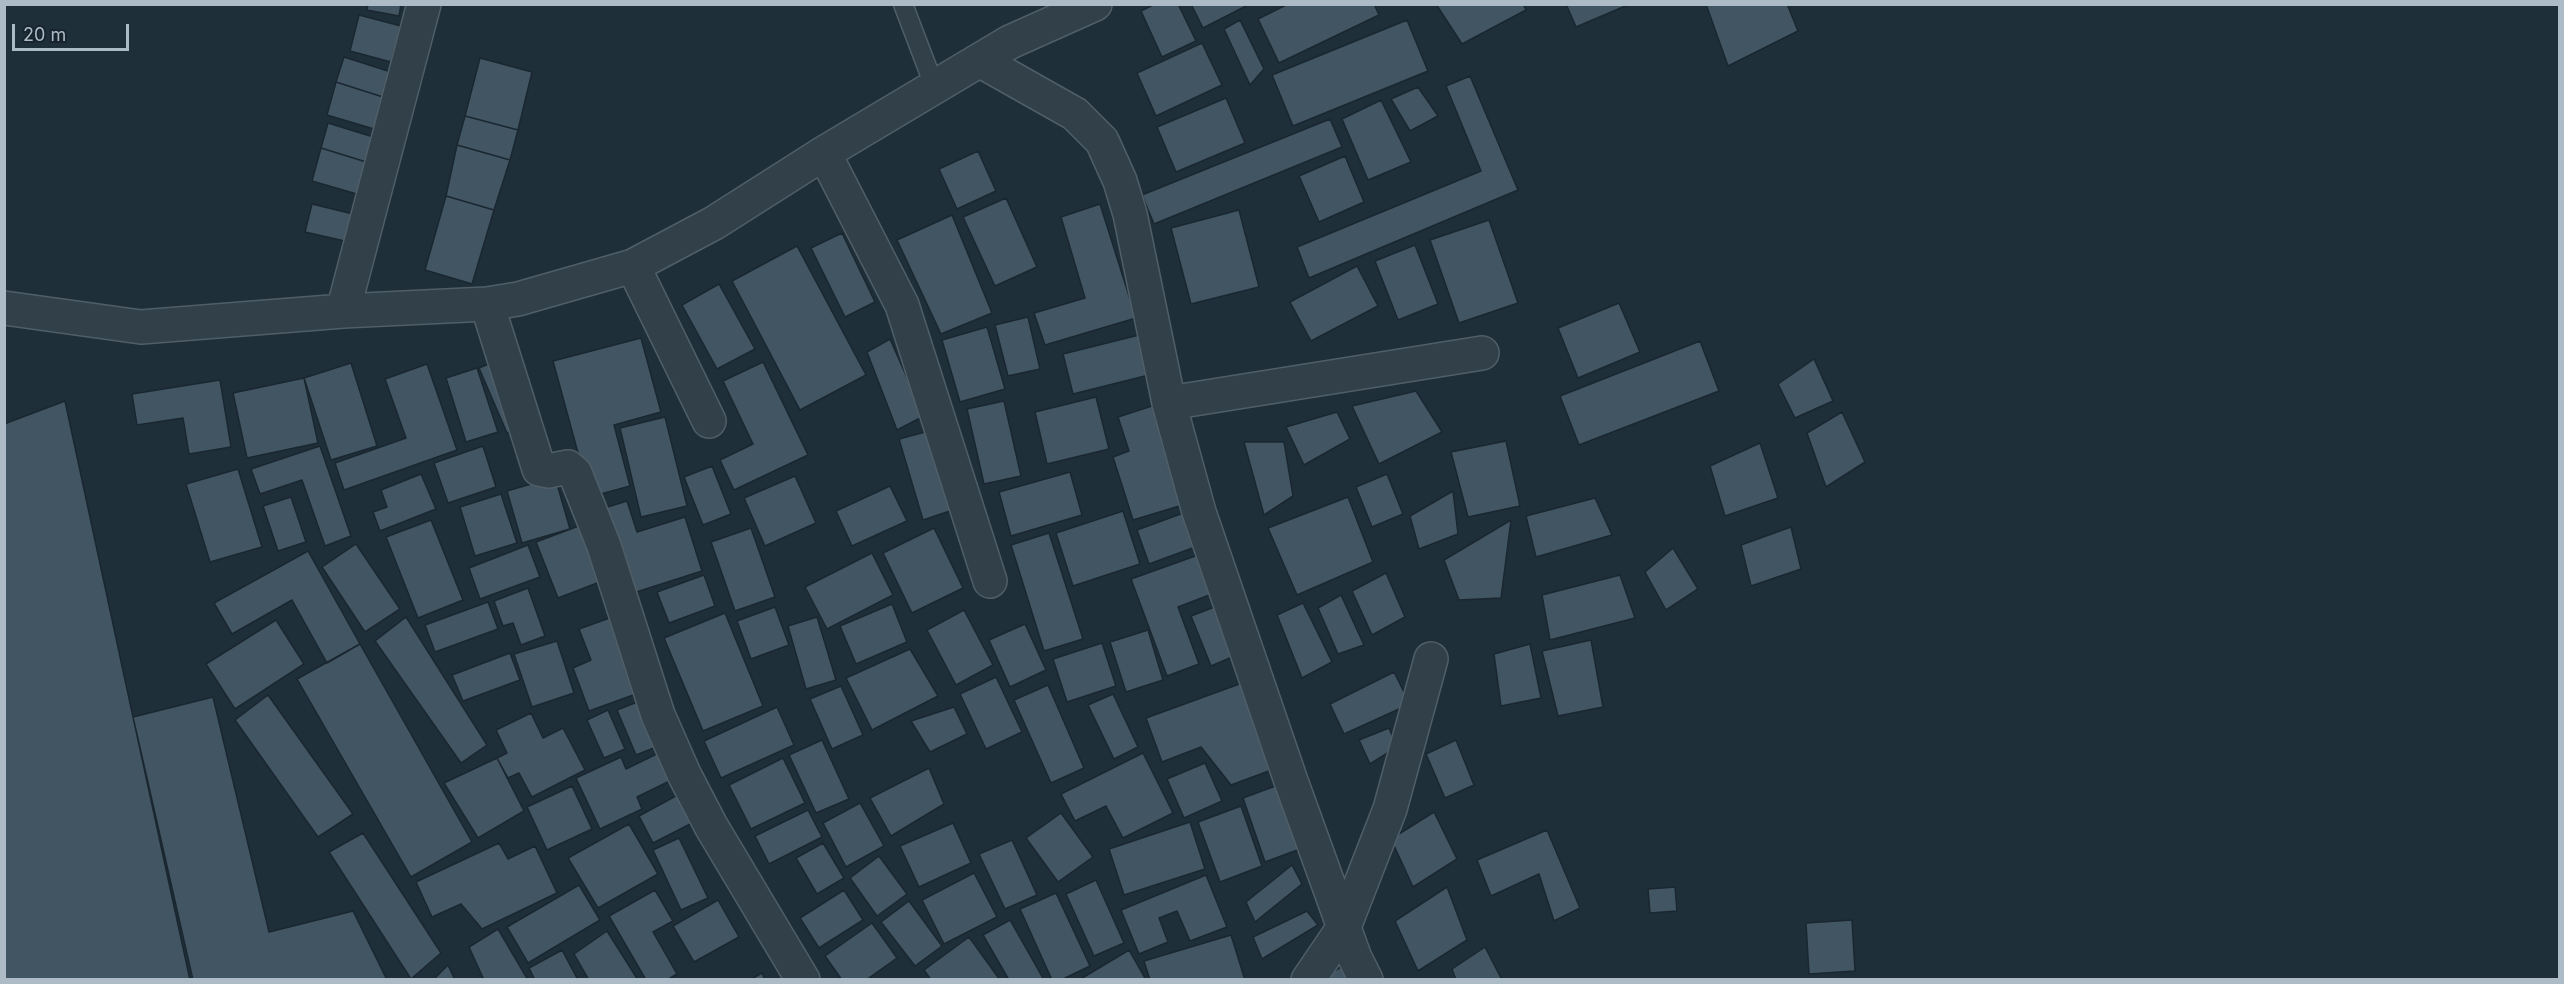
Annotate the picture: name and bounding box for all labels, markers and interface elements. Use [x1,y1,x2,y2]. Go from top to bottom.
scale bar [15,12,132,50]
text: 20 m [23,24,66,45]

